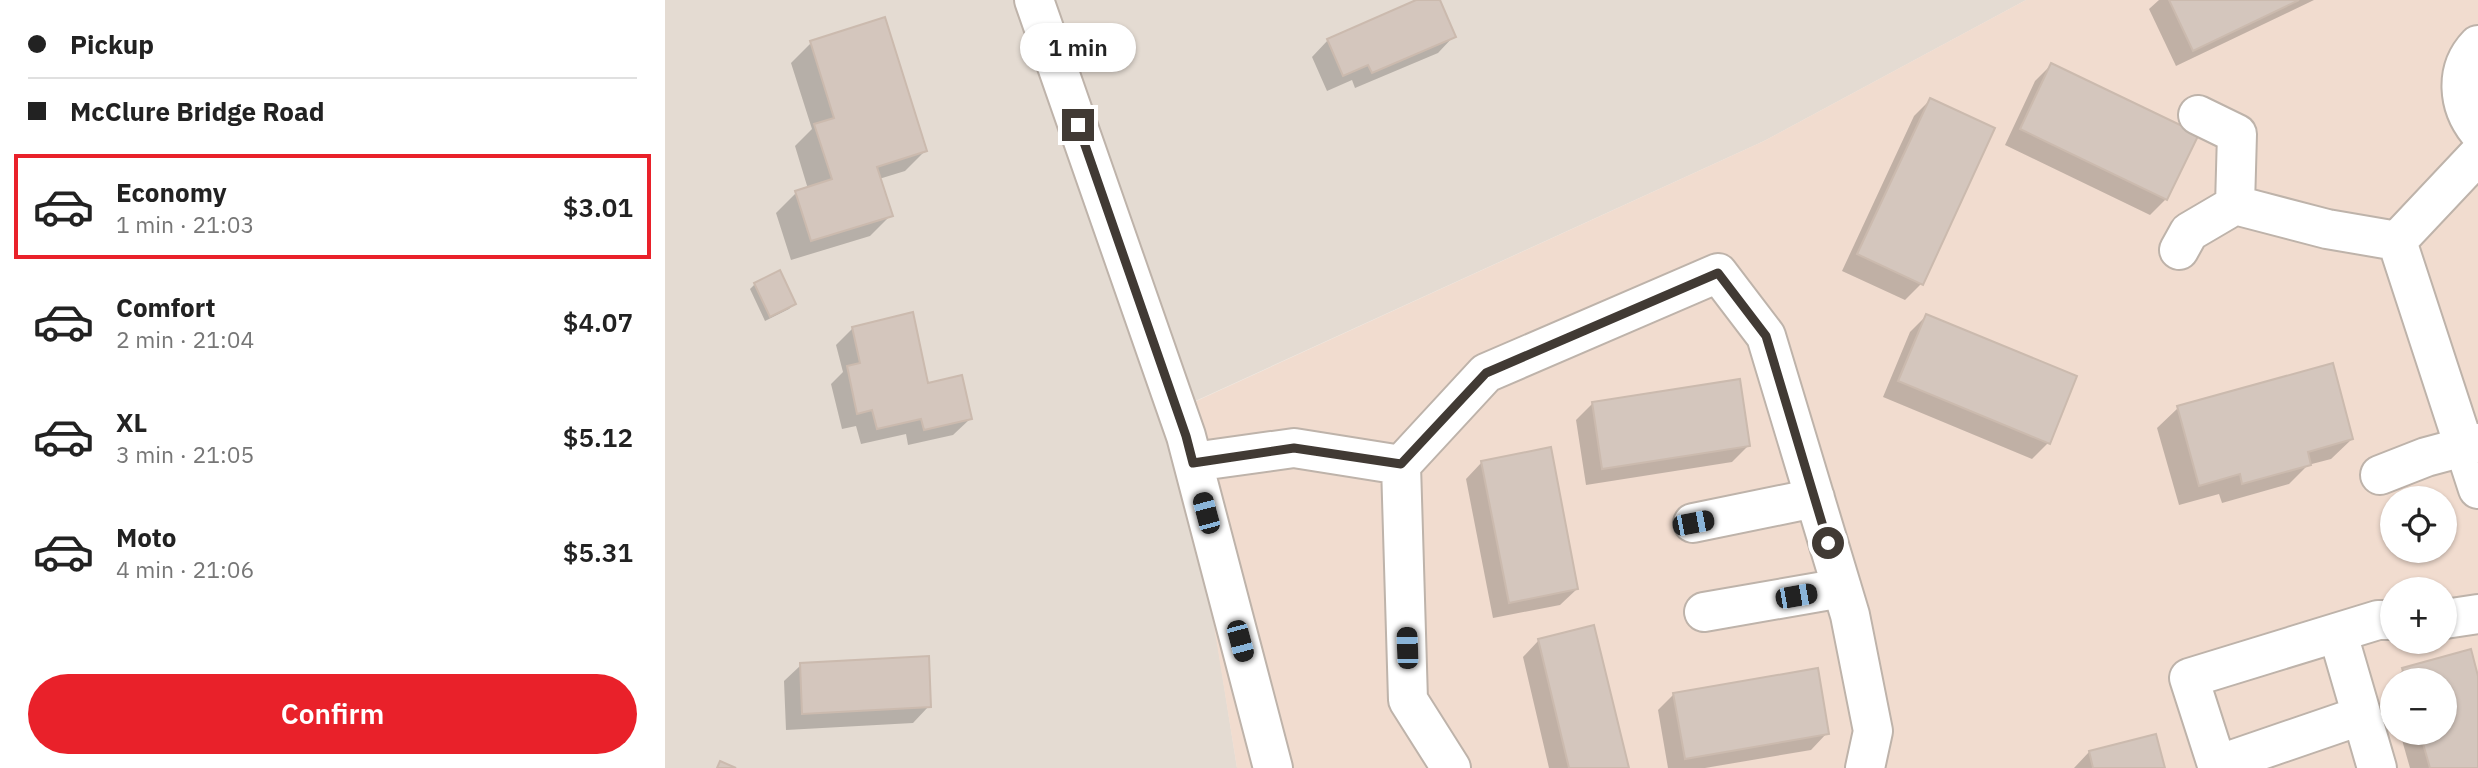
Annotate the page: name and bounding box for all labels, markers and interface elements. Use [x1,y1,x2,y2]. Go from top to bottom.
callout: 1 min [1020,24,1136,72]
text: Pickup [70,27,154,61]
text: 1 min [1048,32,1108,62]
text: McClure Bridge Road [70,94,325,128]
route end [1062,109,1094,141]
icon: car [32,175,95,238]
text: Economy [116,175,227,209]
text: $3.01 [563,190,633,224]
text: 1 min · 21:03 [116,209,254,239]
icon: car [32,290,95,353]
text: Comfort [116,290,215,324]
text: $4.07 [563,305,633,339]
text: 2 min · 21:04 [116,324,254,354]
icon: car [32,405,95,468]
text: XL [116,405,147,439]
text: $5.12 [563,420,633,454]
text: 3 min · 21:05 [116,439,254,469]
map controls [2380,486,2457,745]
button: locate [2380,486,2457,563]
car [1191,490,1222,536]
car [1671,509,1716,537]
icon: car [32,520,95,583]
text: Moto [116,520,176,554]
route start [1812,527,1844,559]
text: $5.31 [563,535,633,569]
text: 4 min · 21:06 [116,554,254,584]
button: + [2380,577,2457,654]
car [1774,582,1819,610]
car [1225,618,1256,664]
car [1396,627,1419,669]
button: − [2380,668,2457,745]
button: Confirm [28,674,637,754]

